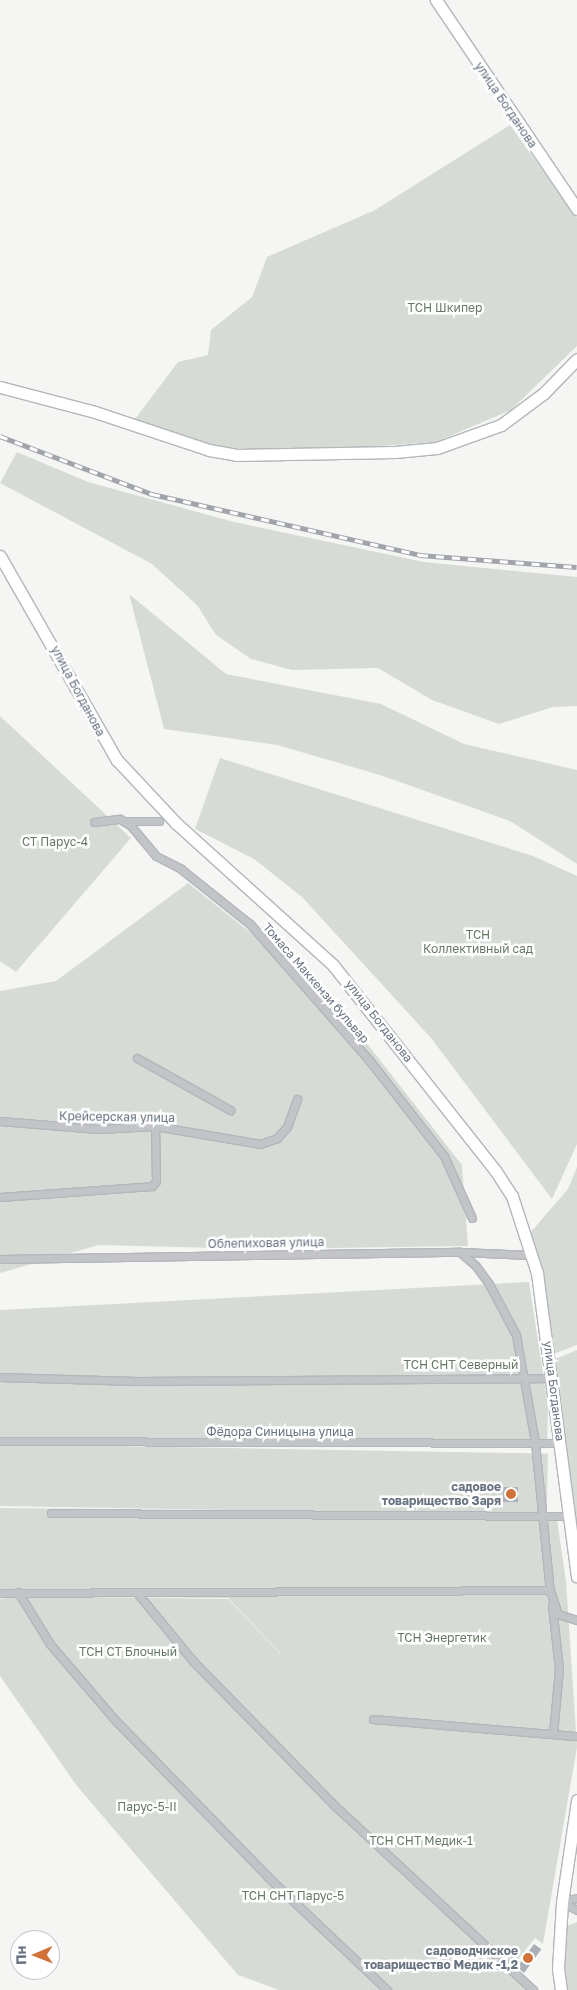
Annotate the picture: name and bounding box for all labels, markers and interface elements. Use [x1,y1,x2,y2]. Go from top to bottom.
street label: улица Богданова [472,59,540,151]
park label: ТСН Шкипер [408,301,482,315]
street label: улица Богданова [48,643,108,739]
park label: СТ Парус-4 [22,835,88,849]
street label: Томаса Маккензи бульвар [260,920,372,1046]
park label: ТСН Коллективный сад [423,928,533,956]
street label: улица Богданова [342,977,416,1065]
street label: Крейсерская улица [59,1109,175,1125]
street label: Облепиховая улица [208,1235,324,1251]
street label: улица Богданова [541,1340,567,1442]
park label: ТСН СНТ Северный [404,1358,518,1372]
street label: Фёдора Синицына улица [206,1425,354,1439]
place label: садовое товарищество Заря [382,1480,501,1508]
marker: садовое товарищество Заря [505,1488,517,1500]
park label: ТСН Энергетик [397,1631,487,1645]
park label: ТСН СТ Блочный [79,1645,177,1659]
park label: Парус-5-II [117,1800,177,1814]
park label: ТСН СНТ Медик-1 [369,1834,473,1848]
park label: ТСН СНТ Парус-5 [242,1889,344,1903]
north arrow [10,1930,60,1980]
place label: садоводчиское товарищество Медик -1,2 [364,1944,518,1972]
text: Пн [12,1946,29,1965]
marker: садоводчиское товарищество Медик -1,2 [522,1952,534,1964]

